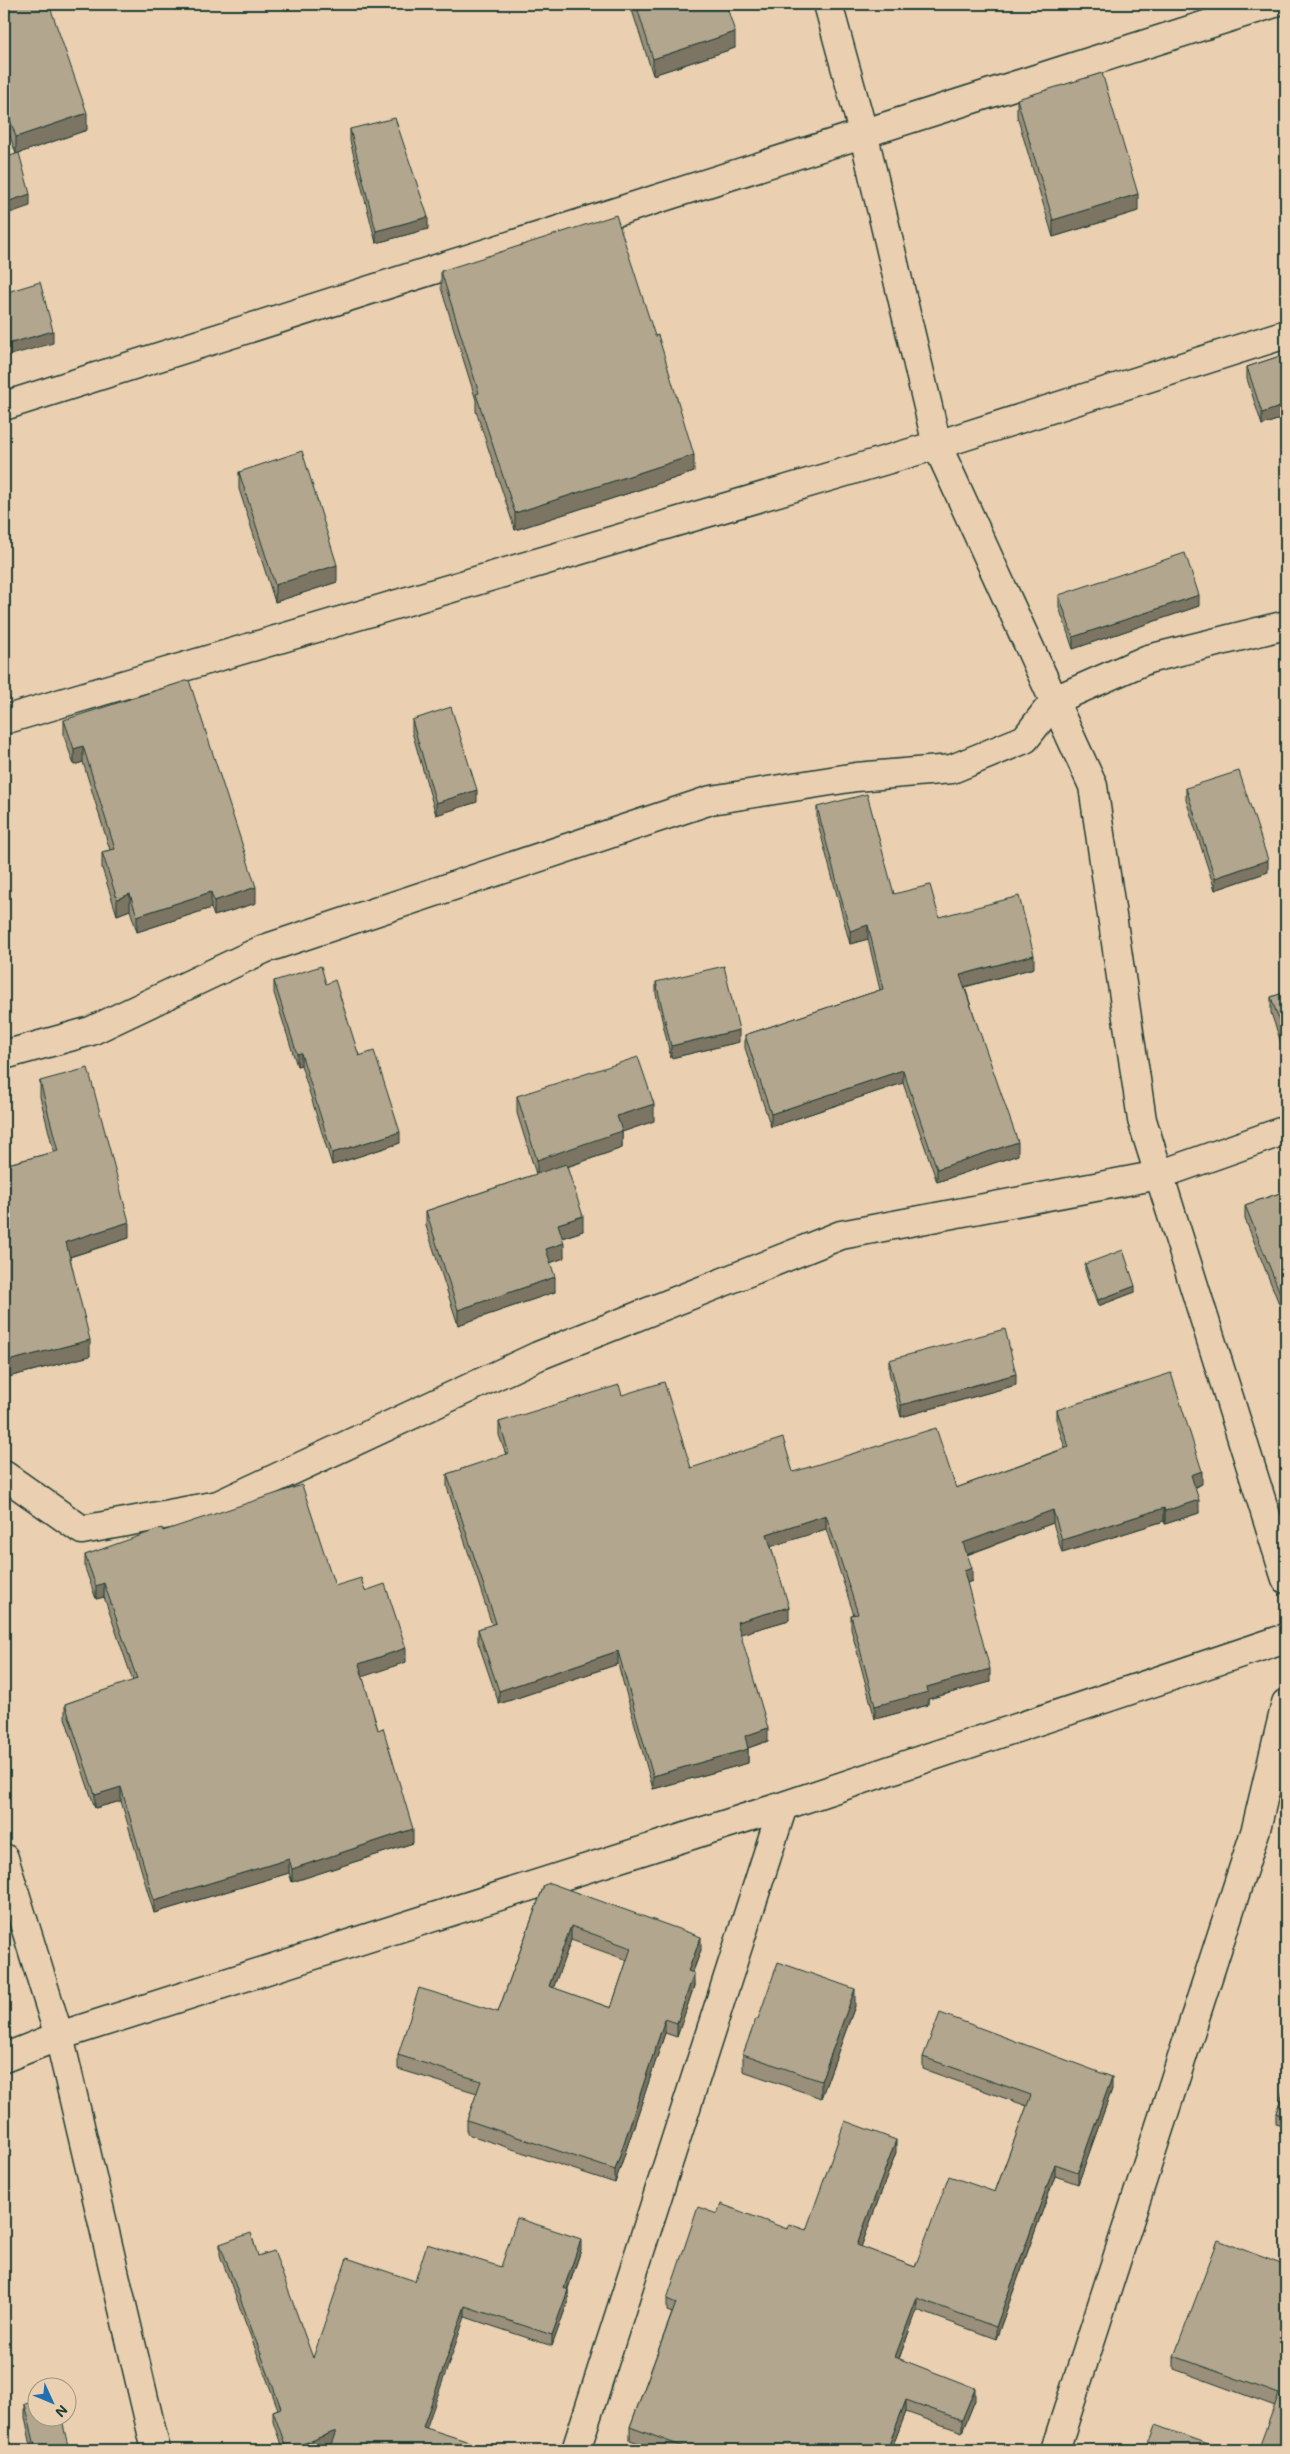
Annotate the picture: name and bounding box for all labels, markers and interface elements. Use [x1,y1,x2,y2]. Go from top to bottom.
north arrow [28,2376,78,2426]
text: N [51,2401,72,2422]

